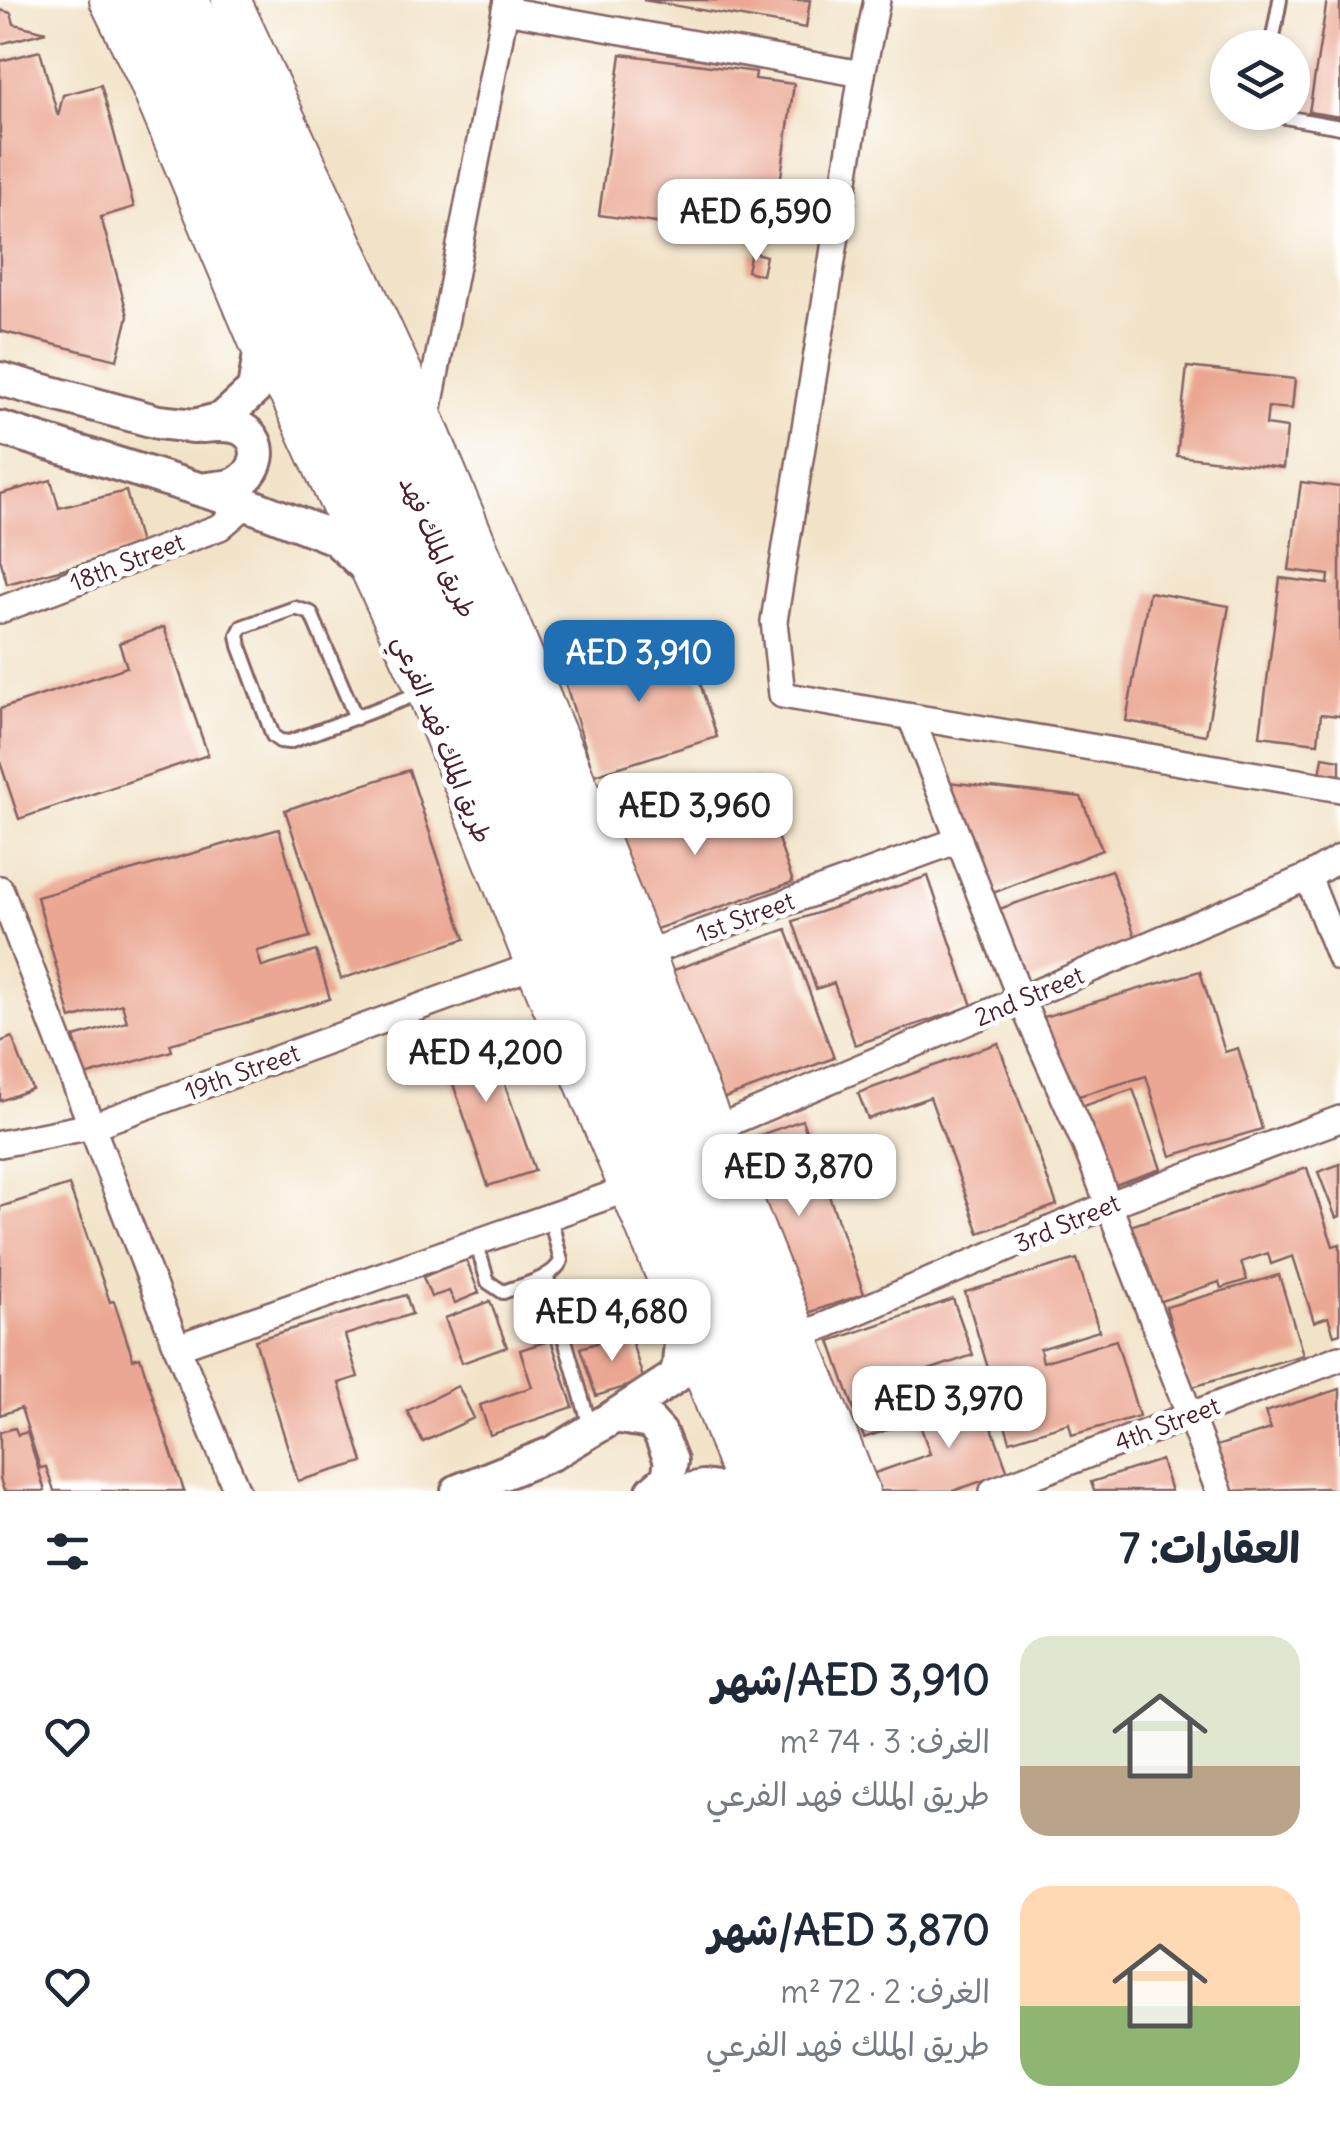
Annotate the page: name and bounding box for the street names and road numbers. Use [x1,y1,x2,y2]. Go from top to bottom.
street label: طريق الملك فهد [392,471,484,623]
street label: 18th Street [65,526,189,598]
street label: طريق الملك فهد الفرعي [381,630,499,850]
street label: 1st Street [691,884,799,950]
street label: 2nd Street [970,959,1088,1033]
street label: 19th Street [180,1036,304,1108]
street label: 3rd Street [1009,1186,1125,1260]
street label: 4th Street [1110,1389,1224,1459]

